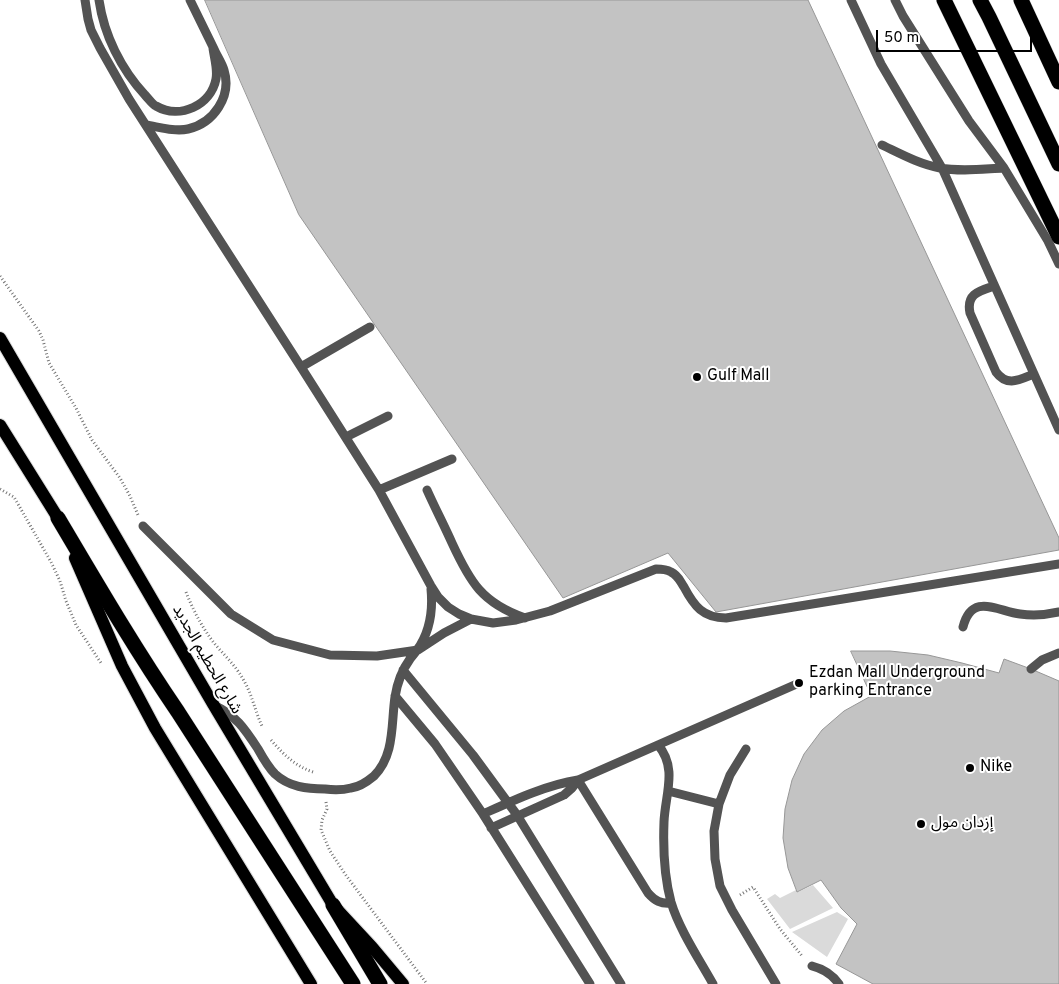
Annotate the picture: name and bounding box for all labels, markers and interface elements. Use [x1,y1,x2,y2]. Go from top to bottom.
scale bar [879,20,1035,52]
text: 50 m [884,29,919,48]
place label: Gulf Mall [707,367,769,387]
marker: Gulf Mall [691,371,703,383]
street label: شارع الحطيم الجديد [167,602,245,718]
place label: Ezdan Mall Underground parking Entrance [809,664,985,702]
marker: Ezdan Mall Underground parking Entrance [793,677,805,689]
place label: Nike [980,758,1012,778]
marker: Nike [964,762,976,774]
place label: إزدان مول [931,814,993,834]
marker: إزدان مول [915,818,927,830]

